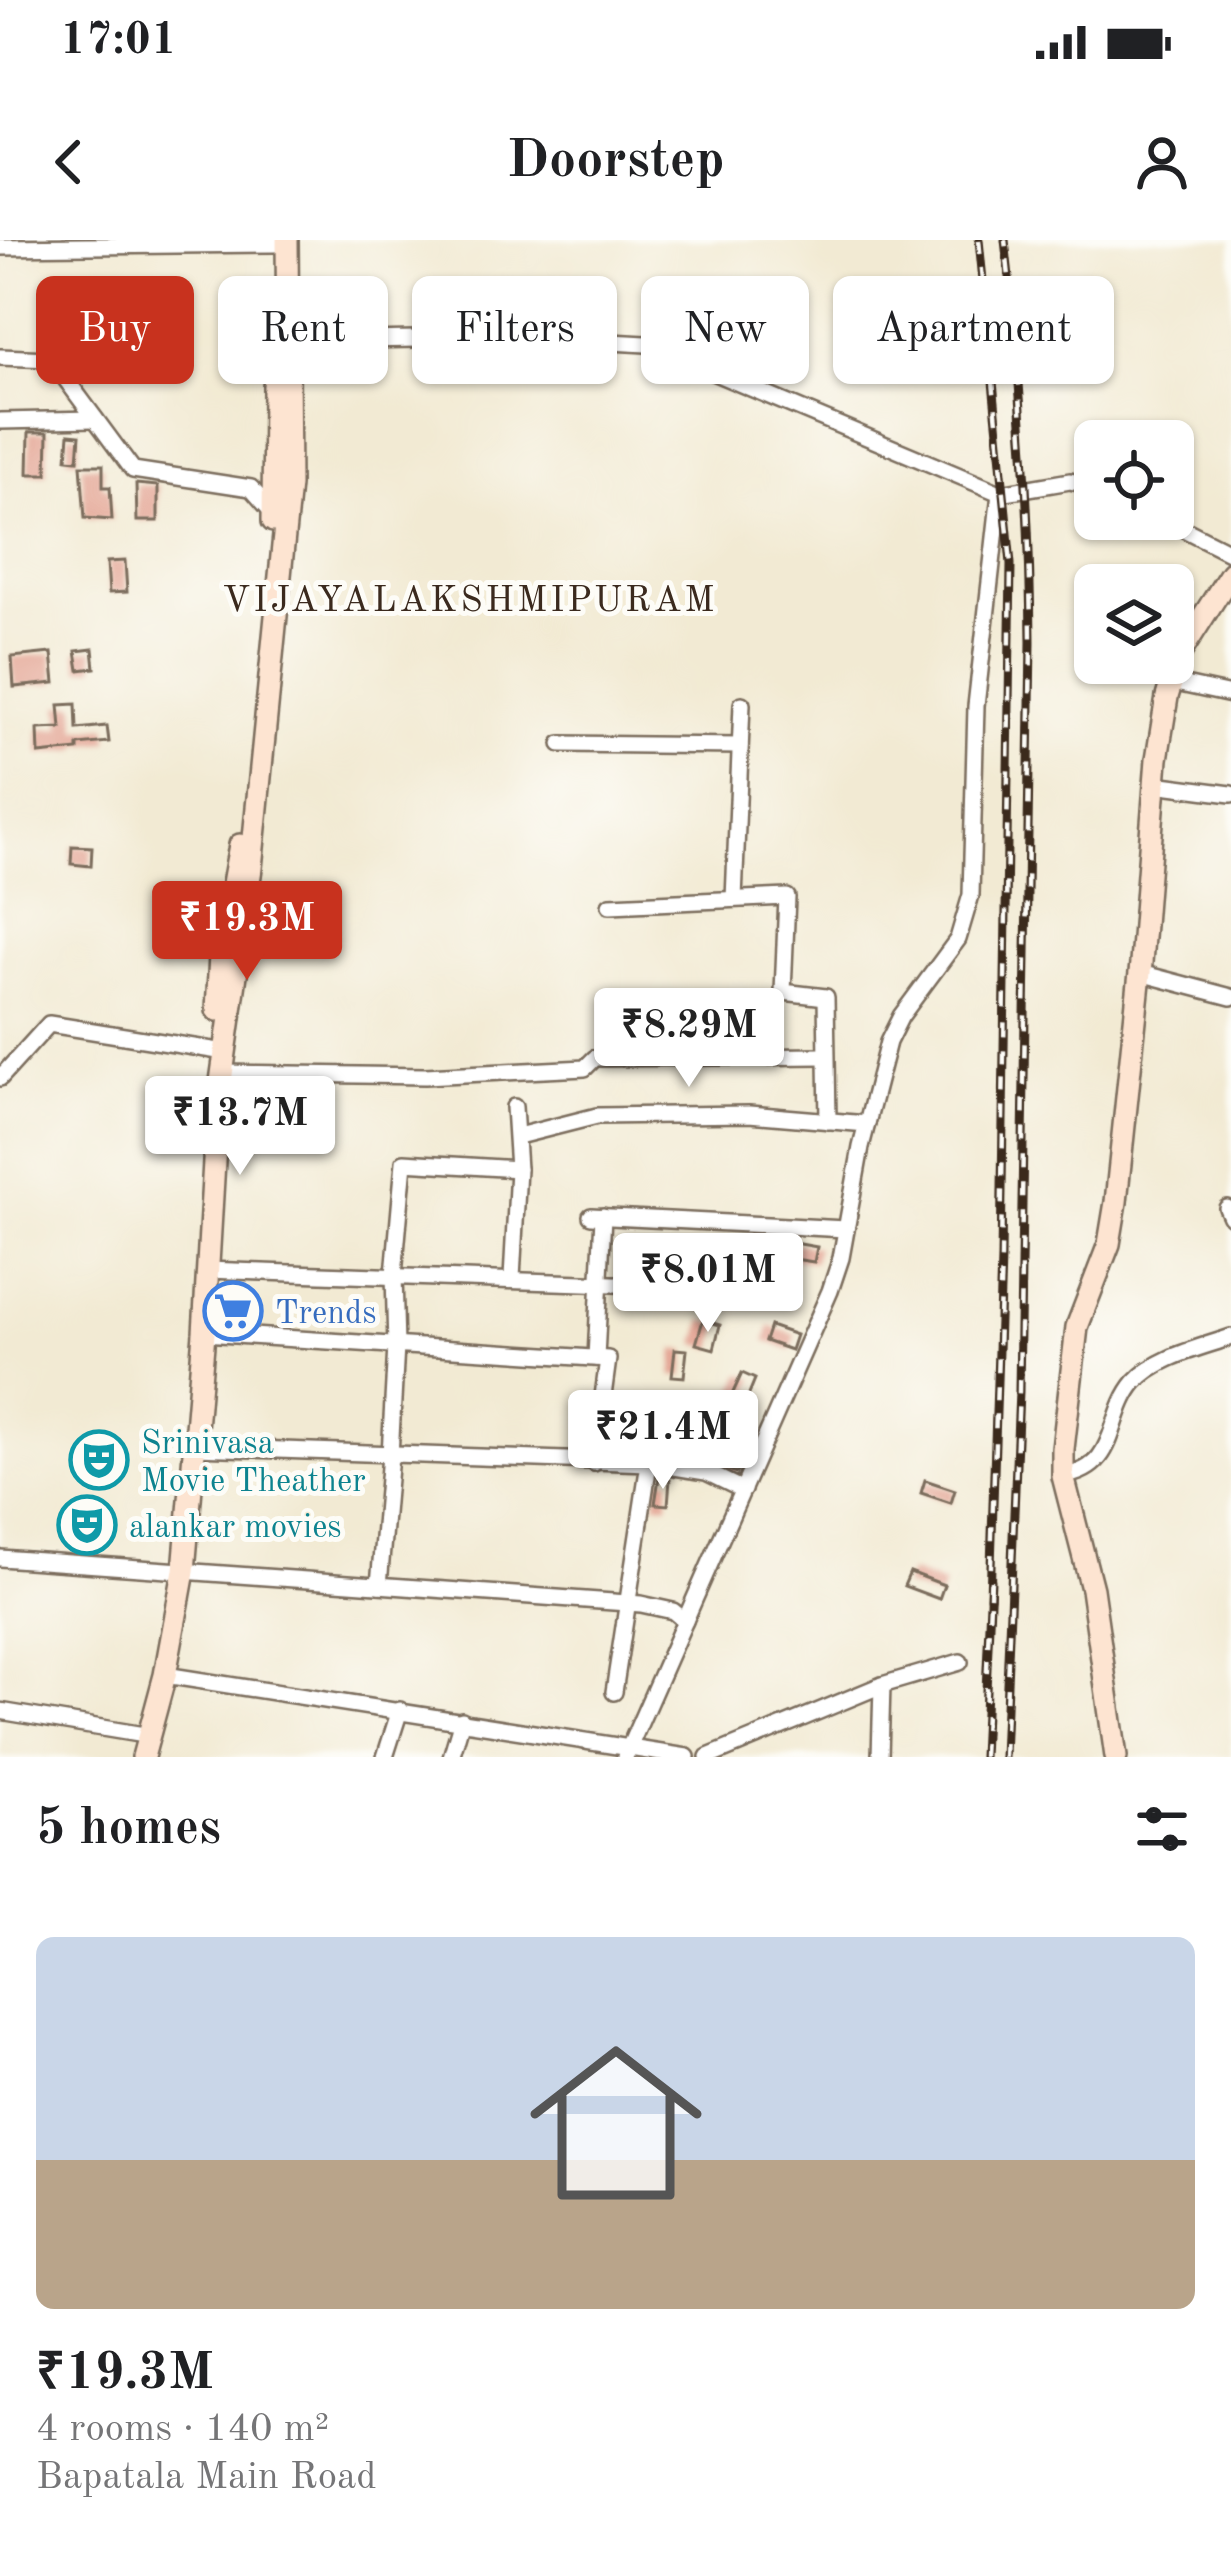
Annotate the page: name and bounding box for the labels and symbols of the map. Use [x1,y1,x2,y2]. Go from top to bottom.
district label: VIJAYALAKSHMIPURAM [222,584,718,620]
pin: ₹19.3M [149,881,345,983]
pin: ₹8.29M [591,988,787,1090]
pin: ₹13.7M [142,1076,338,1178]
pin: ₹8.01M [610,1233,806,1335]
supermarket icon: Trends [202,1280,264,1342]
place label: Trends [275,1298,377,1331]
pin: ₹21.4M [565,1390,761,1492]
place label: Srinivasa Movie Theather [141,1428,366,1499]
theatre icon: Srinivasa Movie Theather [68,1429,130,1491]
theatre icon: alankar movies [56,1494,118,1556]
place label: alankar movies [129,1512,342,1545]

